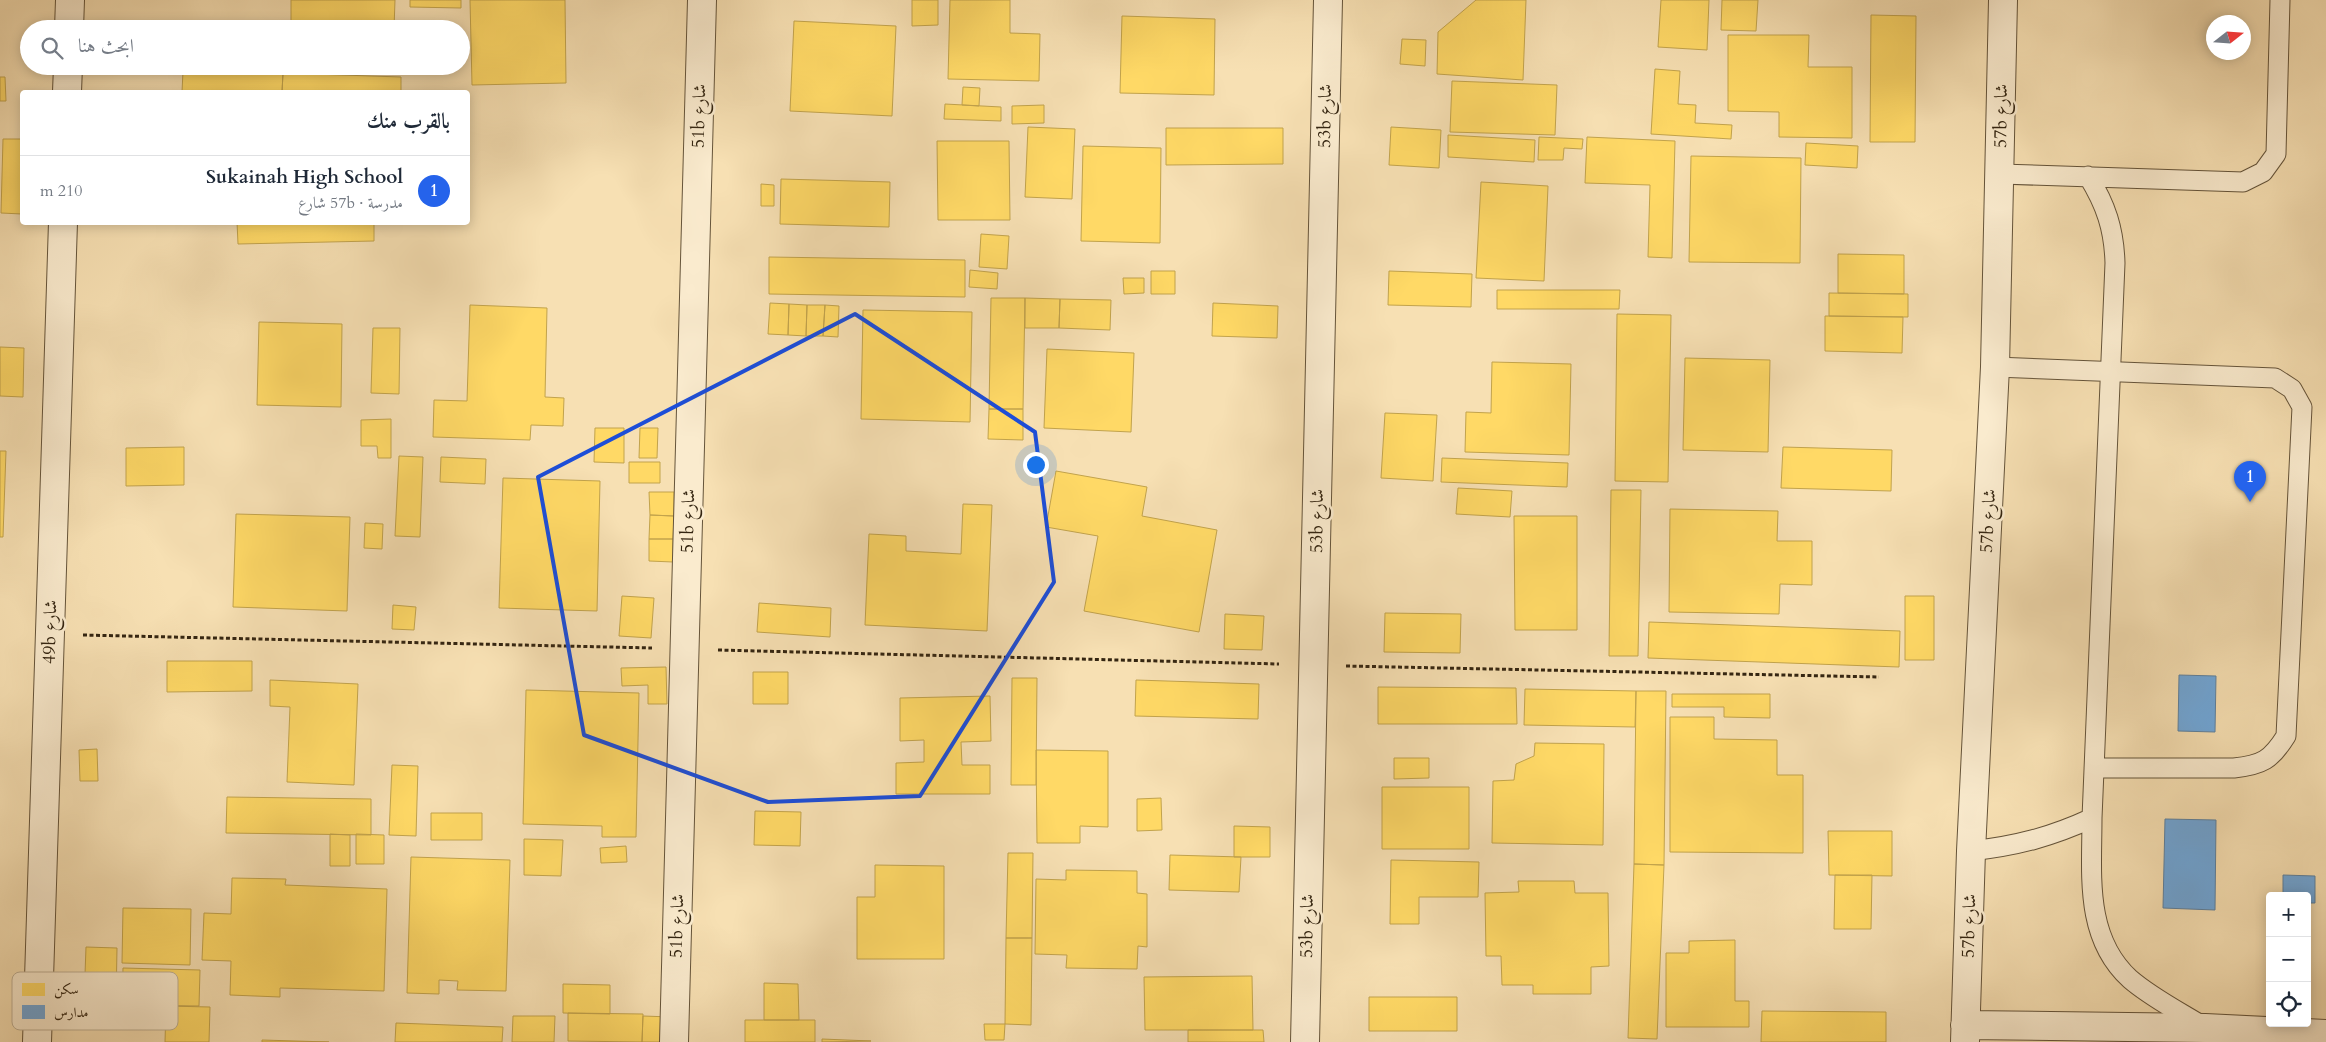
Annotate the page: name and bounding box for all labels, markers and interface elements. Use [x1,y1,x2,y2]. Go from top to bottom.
north arrow [2206,15,2251,60]
search box [20,20,470,75]
text: ابحث هنا [78,33,134,59]
icon: search [38,34,66,62]
street label: 51b شارع [685,83,715,149]
street label: 53b شارع [1312,84,1340,148]
street label: 57b شارع [1988,84,2016,148]
text: بالقرب منك [367,107,450,136]
text: Sukainah High School [206,164,403,190]
text: 210 m [40,180,82,202]
text: 1 [430,180,438,202]
text: مدرسة · 57b شارع [298,192,403,214]
your location [1023,452,1049,478]
pin: 1 [2234,461,2266,502]
street label: 51b شارع [674,488,704,554]
street label: 57b شارع [1974,488,2004,554]
street label: 53b شارع [1304,489,1332,553]
street label: 49b شارع [36,599,66,665]
map controls [2266,892,2311,1027]
button: + [2266,892,2311,937]
street label: 51b شارع [663,893,693,959]
street label: 57b شارع [1955,893,1985,959]
street label: 53b شارع [1294,894,1322,958]
button: − [2266,937,2311,982]
legend [12,972,178,1030]
text: سكن [54,980,79,999]
button: locate [2266,982,2311,1027]
text: مدارس [54,1003,89,1022]

